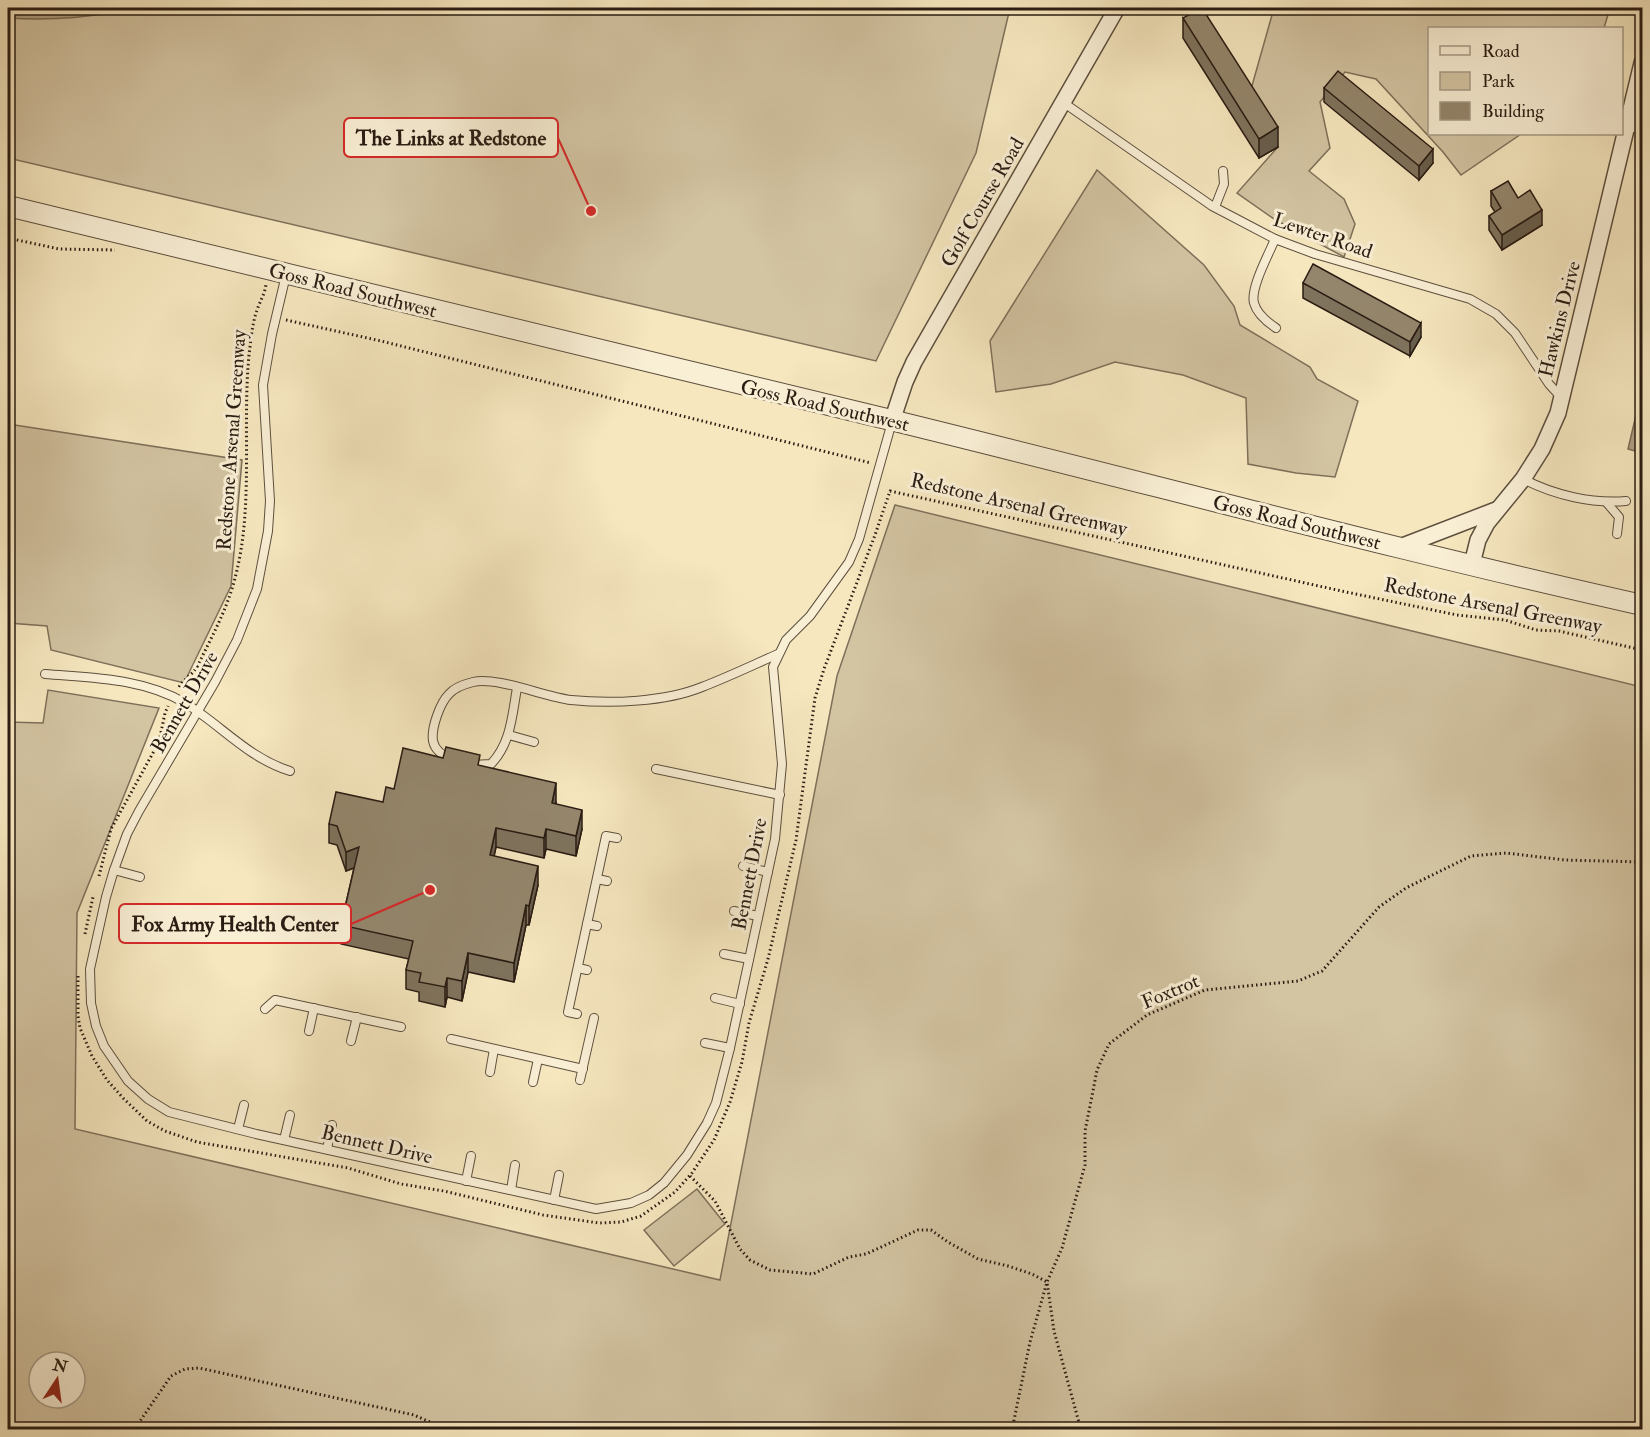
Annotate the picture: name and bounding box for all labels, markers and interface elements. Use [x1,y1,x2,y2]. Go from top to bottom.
legend [1428,27,1623,135]
text: Road [1482,40,1520,63]
text: Park [1482,70,1515,93]
text: Building [1482,100,1545,123]
callout: The Links at Redstone [344,118,558,157]
text: The Links at Redstone [355,125,546,152]
street label: Golf Course Road [935,133,1030,271]
street label: Lewter Road [1270,207,1376,264]
street label: Goss Road Southwest [266,258,440,324]
street label: Hawkins Drive [1533,258,1586,380]
street label: Redstone Arsenal Greenway [211,328,252,551]
street label: Goss Road Southwest [738,374,912,437]
street label: Redstone Arsenal Greenway [908,467,1131,542]
street label: Goss Road Southwest [1210,490,1384,556]
street label: Redstone Arsenal Greenway [1382,572,1605,639]
street label: Bennett Drive [145,647,224,758]
street label: Bennett Drive [726,816,773,932]
callout: Fox Army Health Center [119,904,351,943]
text: Fox Army Health Center [131,911,340,938]
street label: Foxtrot [1138,968,1203,1015]
street label: Bennett Drive [319,1120,435,1169]
north arrow [27,1350,87,1410]
text: N [50,1355,70,1378]

